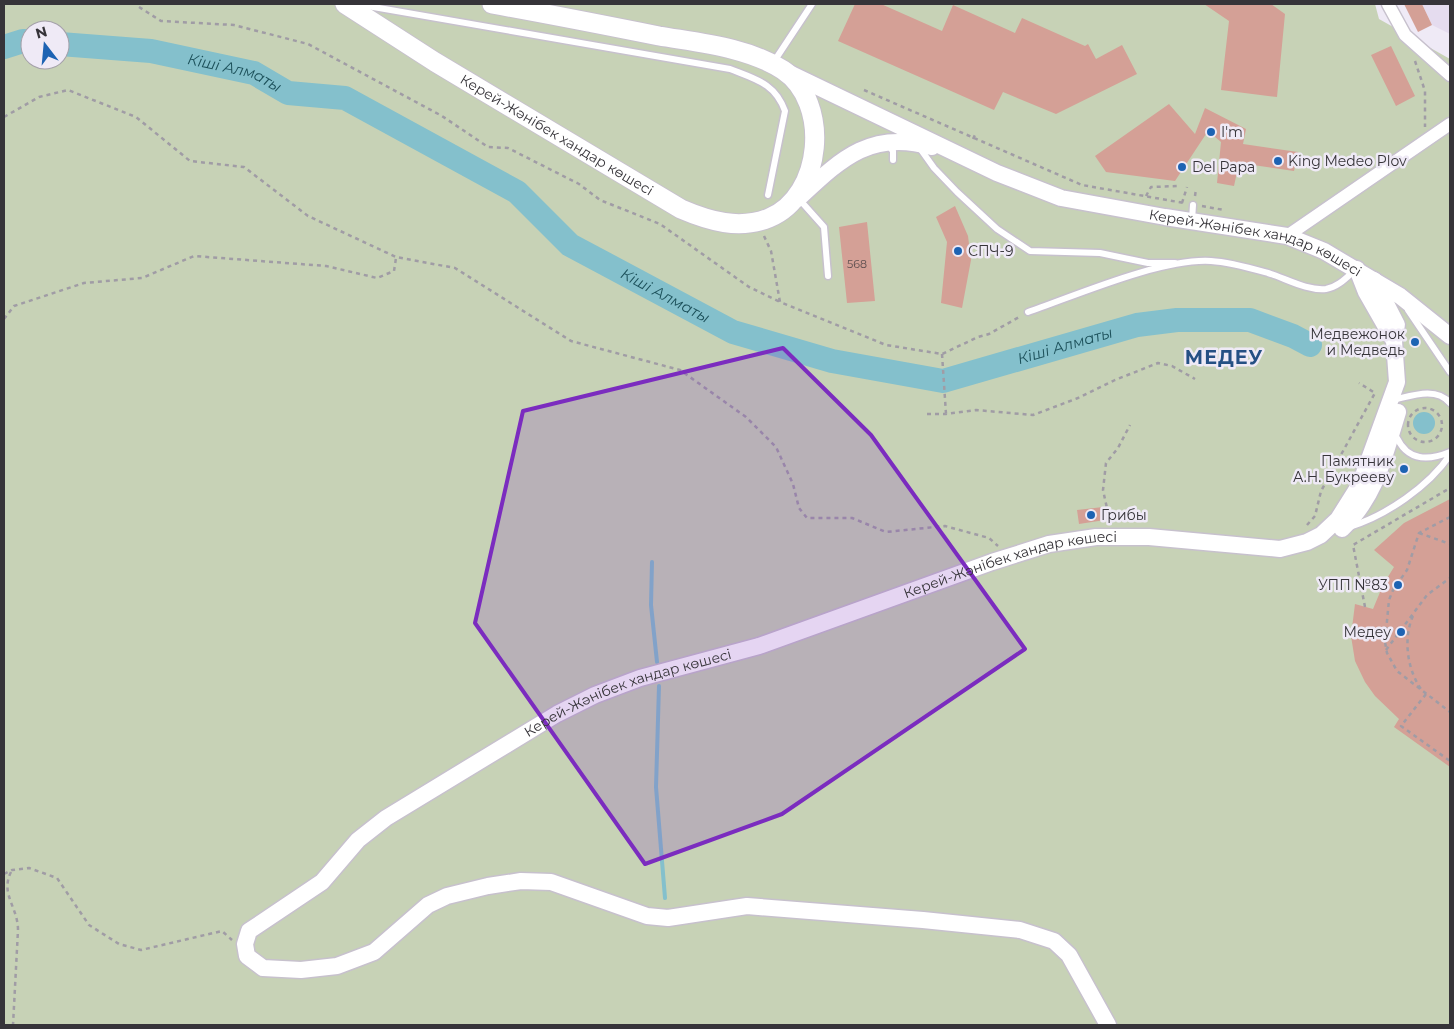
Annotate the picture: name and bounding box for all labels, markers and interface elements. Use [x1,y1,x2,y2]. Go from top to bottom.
north arrow [20,20,70,70]
text: N [33,22,49,43]
water label: Кіші Алматы [186,49,286,96]
street label: Керей-Жәнібек хандар көшесі [457,70,657,199]
place label: I'm [1221,123,1243,141]
marker: I'm [1205,126,1217,138]
place label: King Medeo Plov [1288,152,1407,170]
marker: King Medeo Plov [1272,155,1284,167]
place label: Del Papa [1192,158,1255,176]
marker: Del Papa [1176,161,1188,173]
street label: Керей-Жәнібек хандар көшесі [1147,205,1365,280]
place label: СПЧ-9 [968,242,1013,260]
marker: СПЧ-9 [952,245,964,257]
house number: 568 [847,257,867,271]
water label: Кіші Алматы [618,264,713,327]
water label: Кіші Алматы [1015,322,1115,368]
place label: Медвежонок и Медведь [1310,325,1405,359]
marker: Медвежонок и Медведь [1409,336,1421,348]
district label: МЕДЕУ [1185,346,1263,369]
place label: Памятник А.Н. Букрееву [1293,452,1394,486]
marker: Памятник А.Н. Букрееву [1398,463,1410,475]
place label: Грибы [1101,506,1147,524]
marker: Грибы [1085,509,1097,521]
street label: Керей-Жәнібек хандар көшесі [901,528,1117,602]
place label: УПП №83 [1318,576,1388,594]
marker: УПП №83 [1392,579,1404,591]
place label: Медеу [1344,623,1391,641]
marker: Медеу [1395,626,1407,638]
street label: Керей-Жәнібек хандар көшесі [521,645,733,741]

